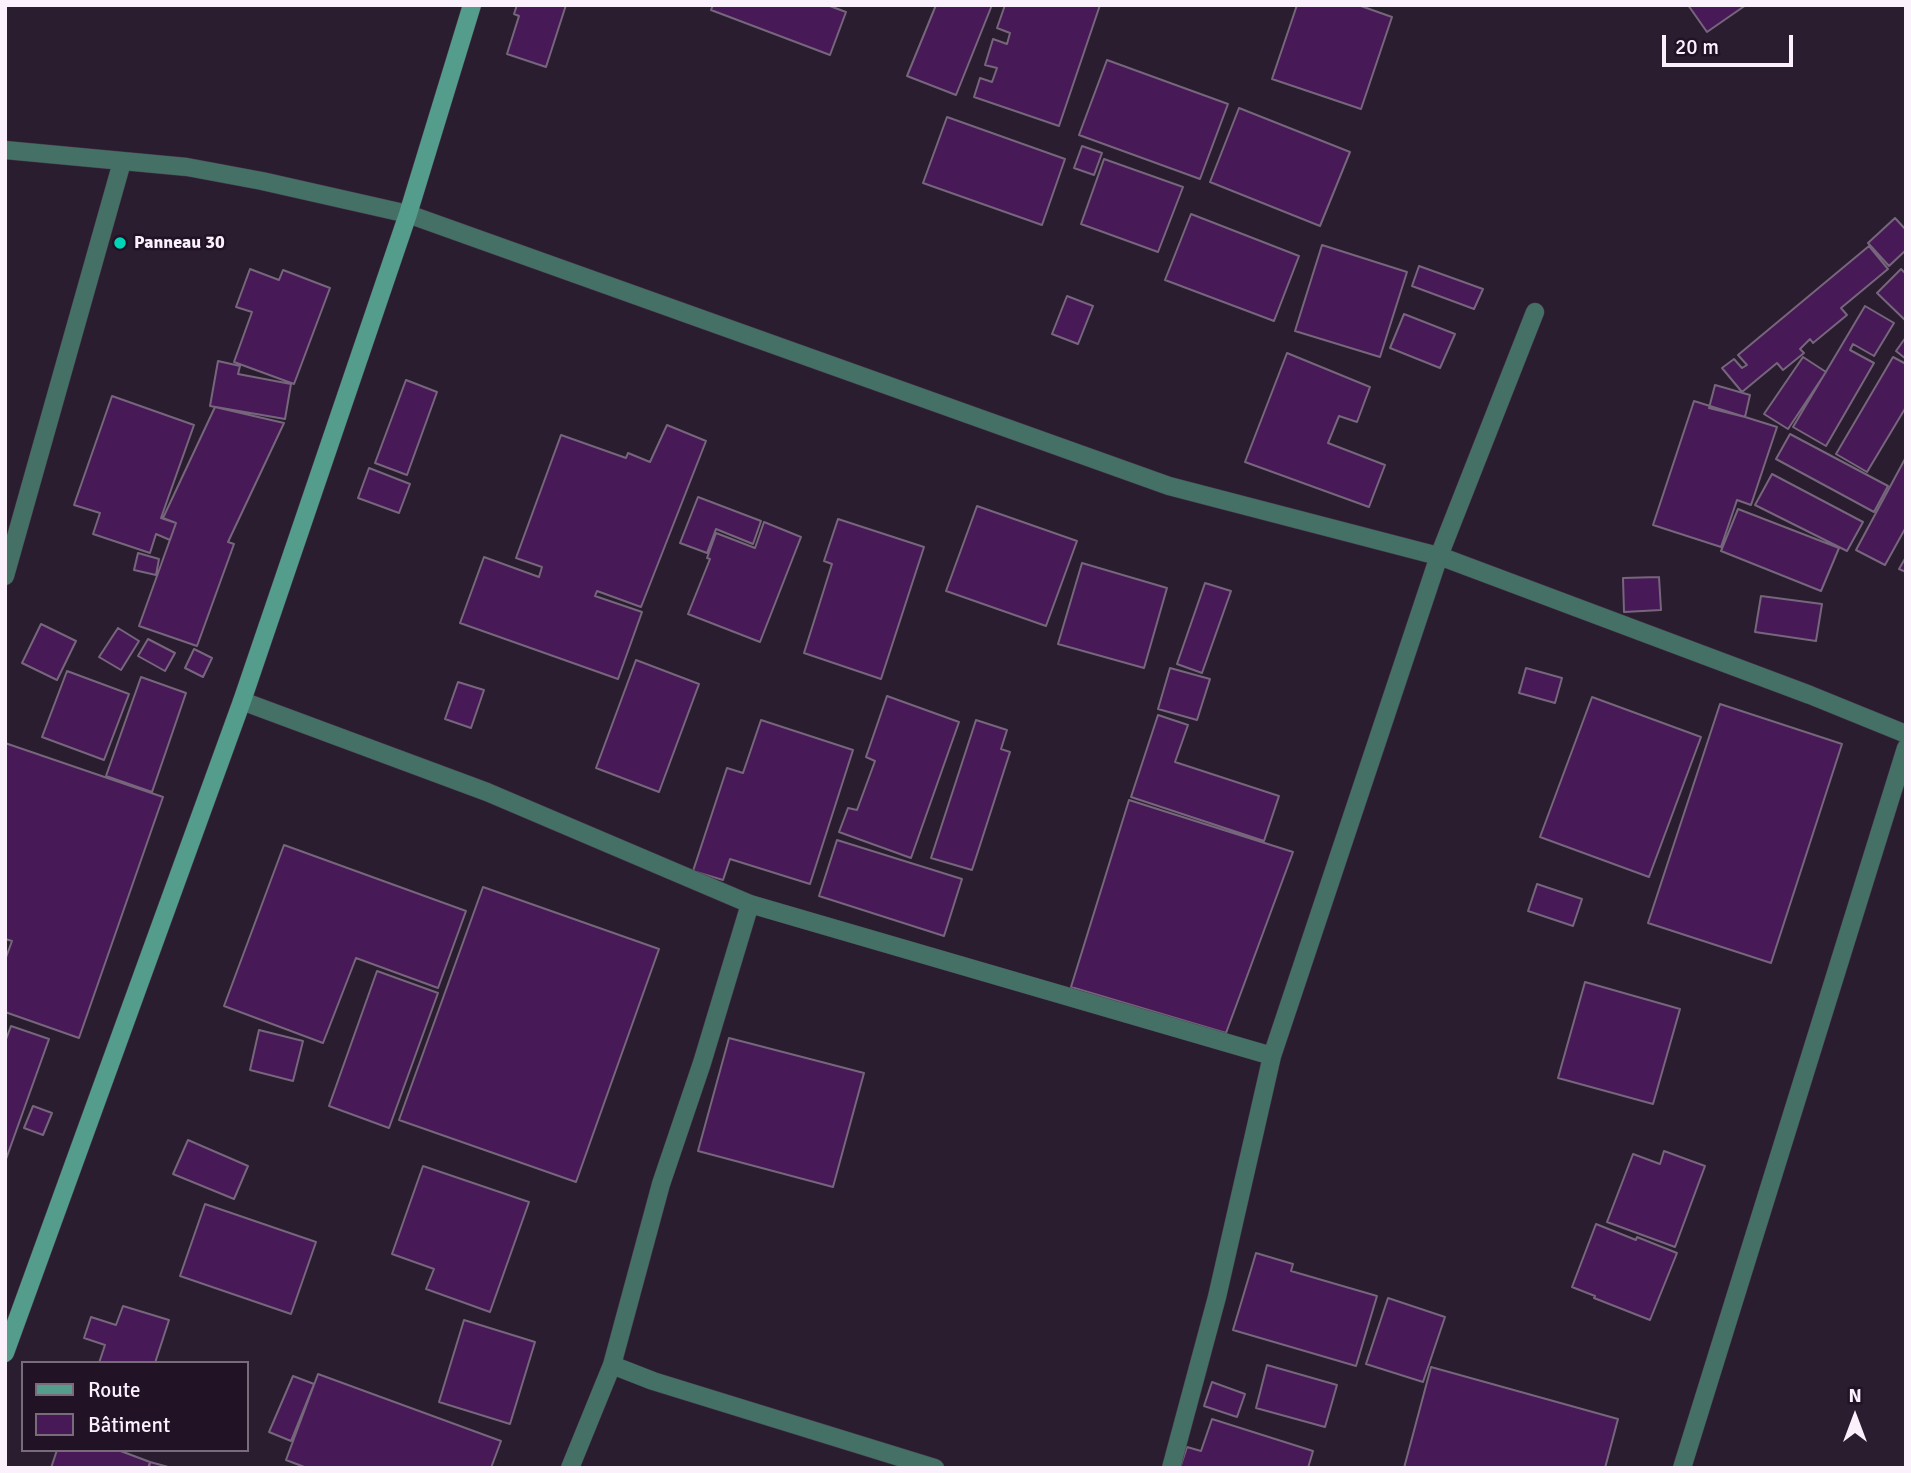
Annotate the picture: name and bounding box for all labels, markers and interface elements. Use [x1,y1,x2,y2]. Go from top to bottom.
scale bar [1666,21,1797,65]
text: 20 m [1675,34,1719,60]
place label: Panneau 30 [134,232,225,254]
marker: Panneau 30 [112,235,128,251]
legend [21,1361,248,1452]
text: Route [88,1377,140,1403]
north arrow [1820,1382,1890,1452]
text: N [1848,1384,1862,1408]
text: Bâtiment [88,1412,170,1438]

